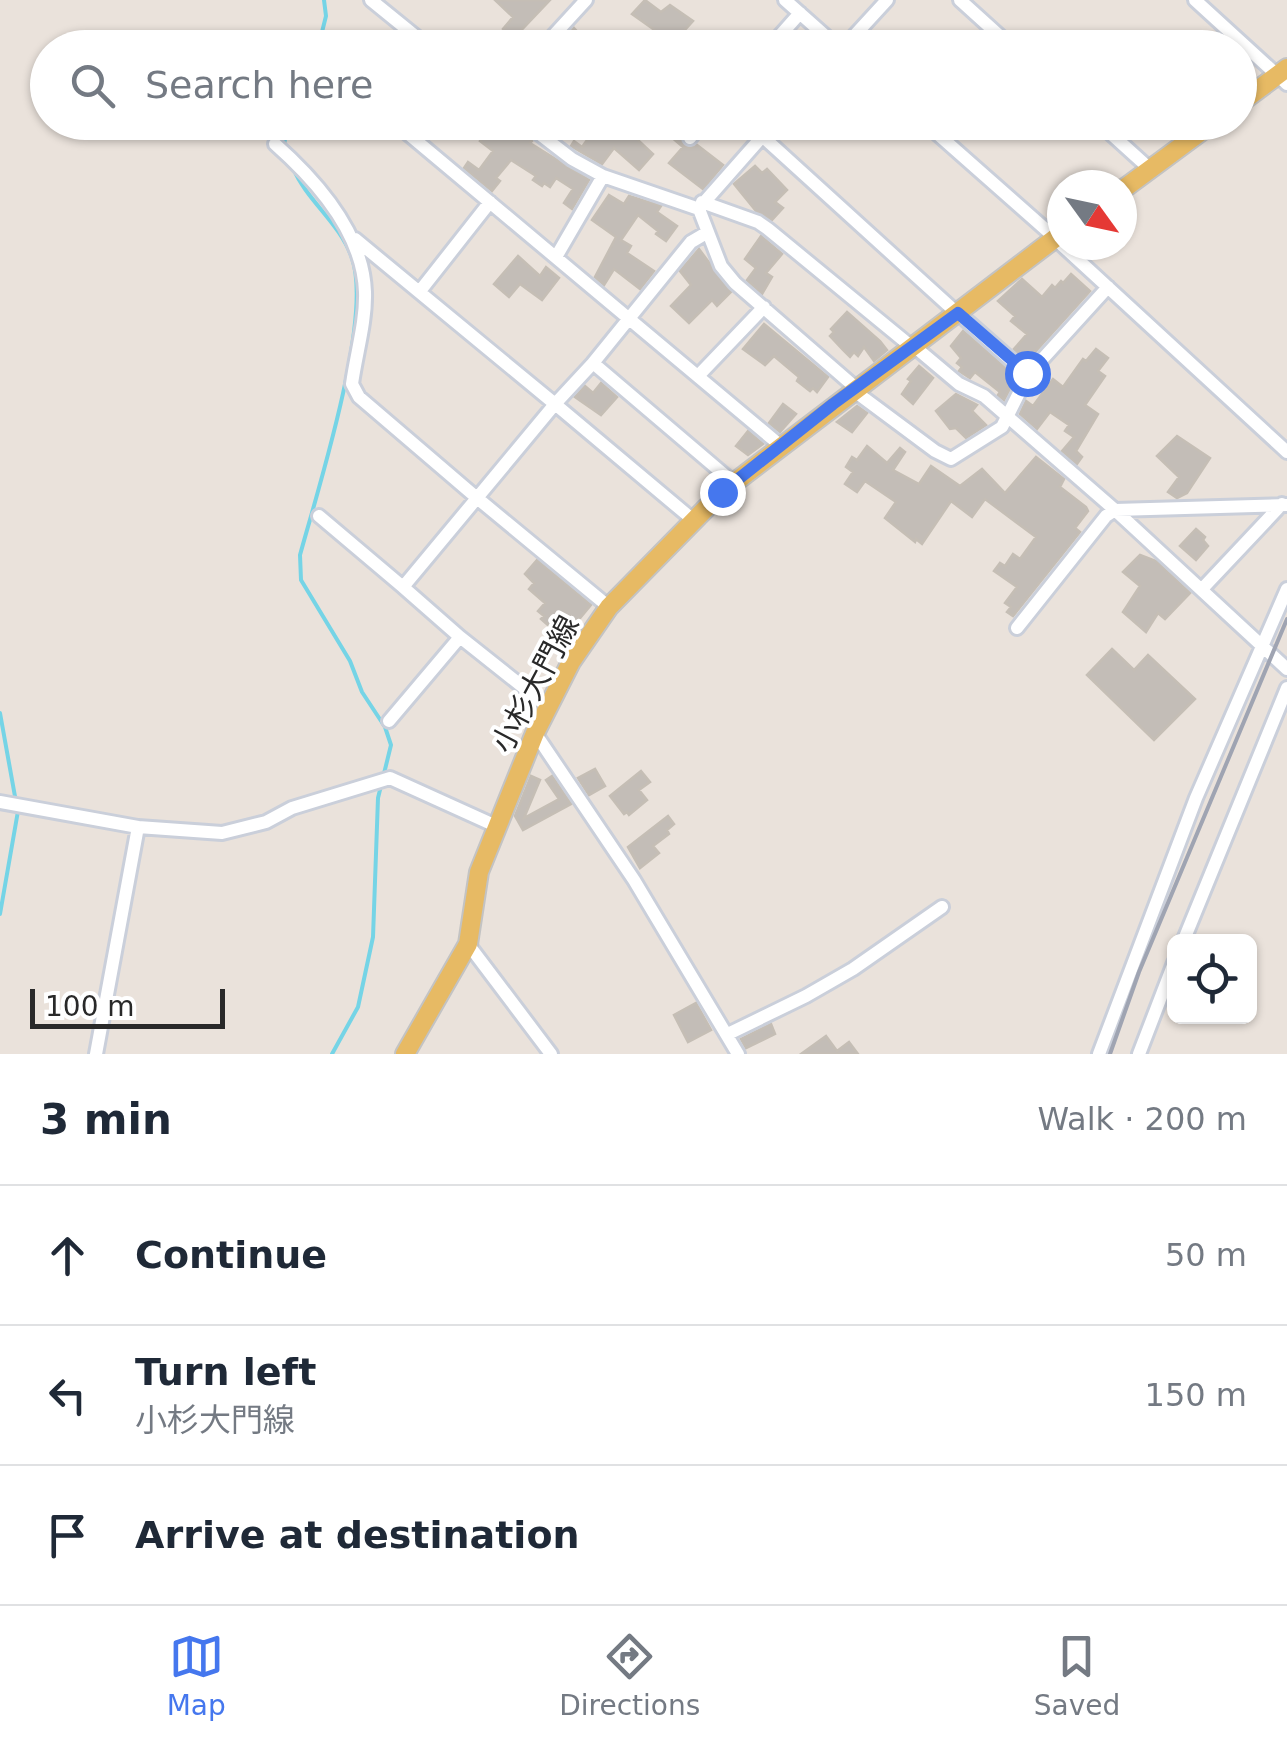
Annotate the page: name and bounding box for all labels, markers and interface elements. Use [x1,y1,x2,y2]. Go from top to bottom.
search box [30,30,1257,140]
icon: search [65,58,120,113]
text: Search here [145,63,373,107]
north arrow [1047,170,1137,260]
route start [1005,351,1051,397]
route end [700,470,746,516]
street label: 小杉大門線 [484,610,586,758]
map controls [1167,934,1257,1024]
button: locate [1167,934,1257,1024]
scale bar [30,984,225,1028]
text: 100 m [45,990,135,1023]
text: 3 min [40,1095,172,1144]
text: Walk · 200 m [1037,1100,1247,1138]
icon: ahead [40,1228,95,1283]
text: Continue [135,1233,327,1277]
text: 50 m [1165,1236,1247,1274]
text: Turn left [135,1350,316,1394]
icon: left [40,1368,95,1423]
text: 150 m [1145,1376,1247,1414]
text: 小杉大門線 [135,1401,295,1439]
icon: arrive [40,1508,95,1563]
text: Arrive at destination [135,1513,580,1557]
tab: Map [167,1629,226,1722]
tab: Directions [559,1629,700,1722]
tab: Saved [1034,1629,1120,1722]

